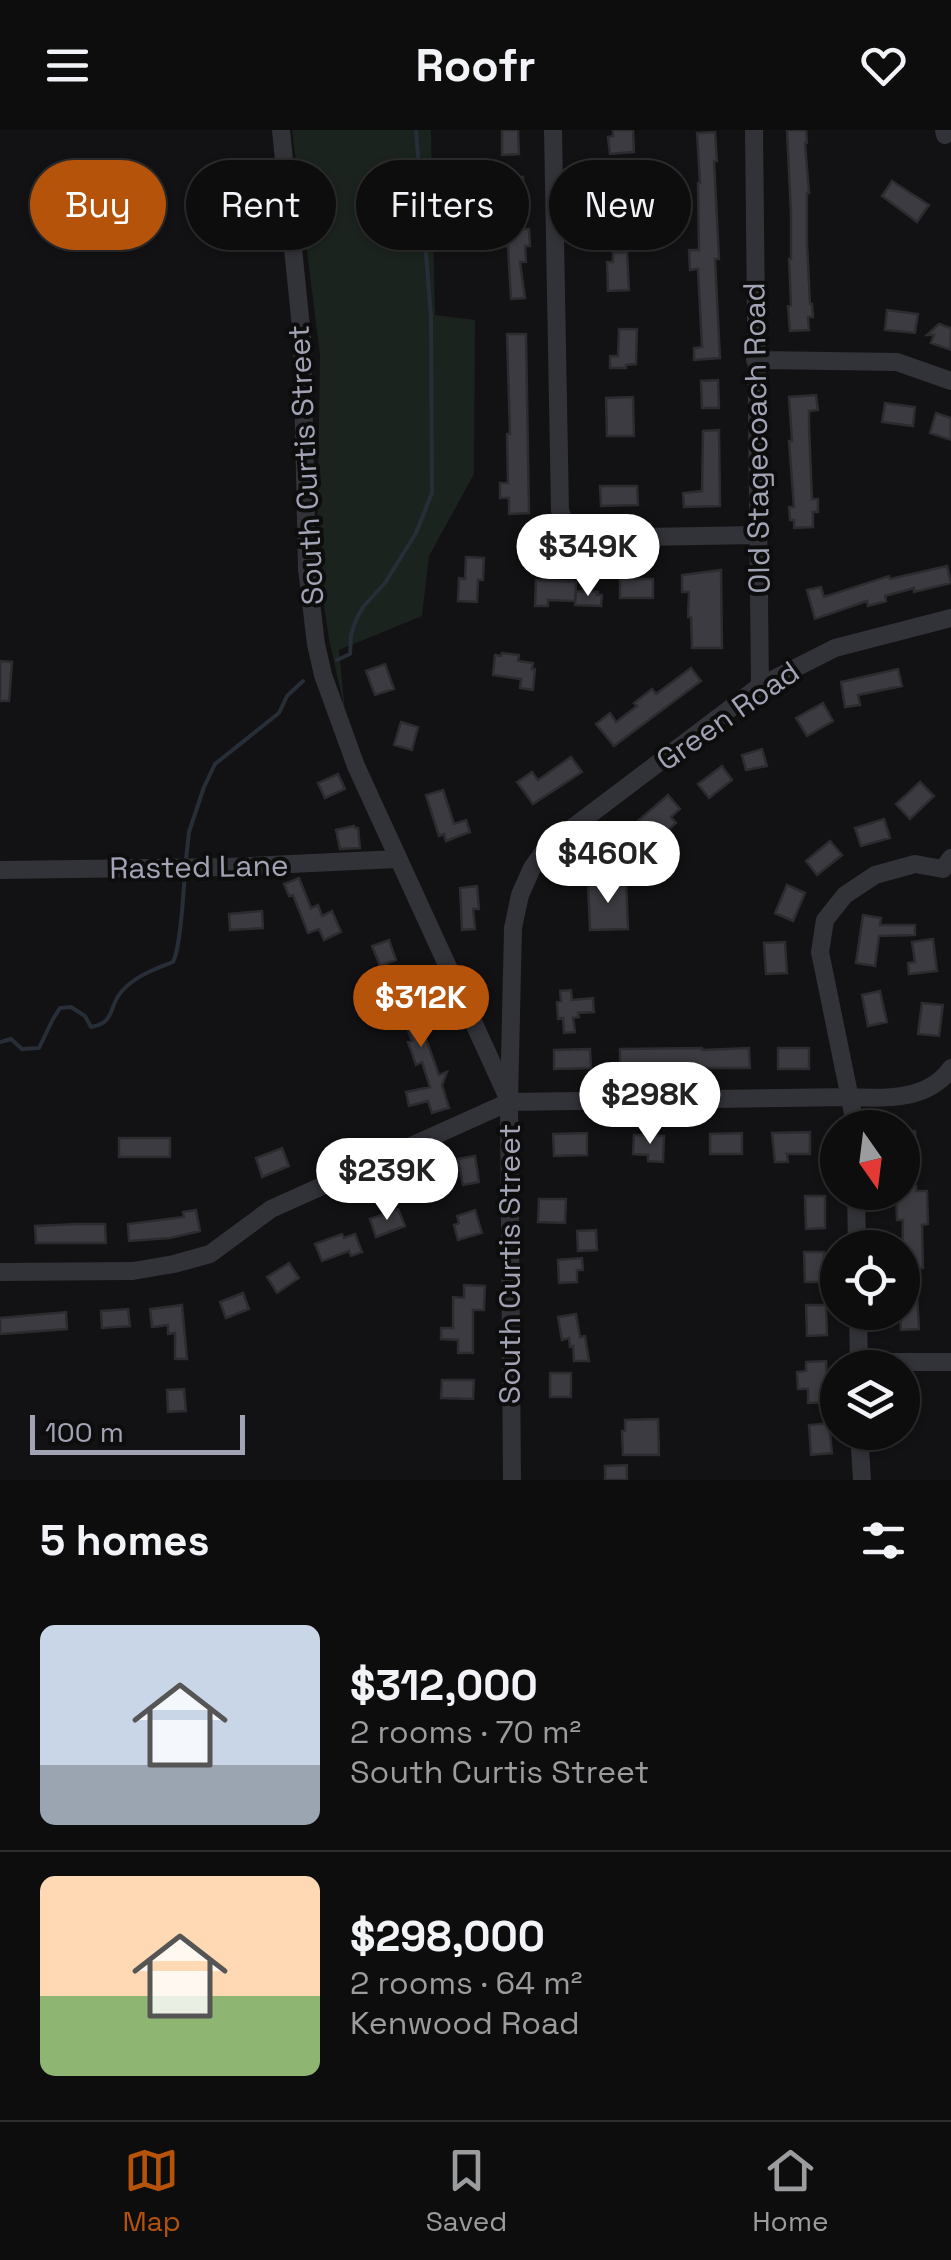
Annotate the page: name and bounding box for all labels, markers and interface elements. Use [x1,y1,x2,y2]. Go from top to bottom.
text: Roofr [415,37,536,94]
icon: menu [40,38,95,93]
icon: heart [856,38,911,93]
chip: Buy [30,160,166,250]
chip: Rent [186,160,336,250]
chip: Filters [356,160,529,250]
chip: New [549,160,691,250]
street label: Old Stagecoach Road [734,282,779,594]
street label: South Curtis Street [279,324,332,606]
pin: $349K [518,514,658,599]
text: $349K [538,526,638,566]
street label: Green Road [649,652,807,779]
pin: $460K [538,821,678,906]
text: $460K [558,833,658,873]
street label: Rasted Lane [109,845,289,888]
pin: $312K [351,965,491,1050]
text: $312K [375,977,467,1017]
pin: $298K [580,1062,720,1147]
text: $298K [601,1074,699,1114]
north arrow [820,1110,920,1210]
map controls [820,1110,920,1450]
street label: South Curtis Street [490,1124,529,1404]
pin: $239K [317,1138,457,1223]
text: $239K [338,1150,436,1190]
button: locate [820,1230,920,1330]
button: layers [820,1350,920,1450]
scale bar [30,1410,245,1454]
text: 100 m [45,1414,124,1450]
icon: filters [856,1513,911,1568]
text: 5 homes [40,1514,210,1567]
text: $312,000 [350,1659,538,1712]
icon: home [120,1665,240,1785]
text: 2 rooms · 70 m² [350,1712,581,1752]
text: South Curtis Street [350,1752,649,1792]
text: $298,000 [350,1910,545,1963]
icon: home [120,1916,240,2036]
text: 2 rooms · 64 m² [350,1963,582,2003]
text: Kenwood Road [350,2003,580,2043]
tab: Map [122,2143,181,2239]
tab: Saved [426,2143,507,2239]
tab: Home [752,2143,829,2239]

